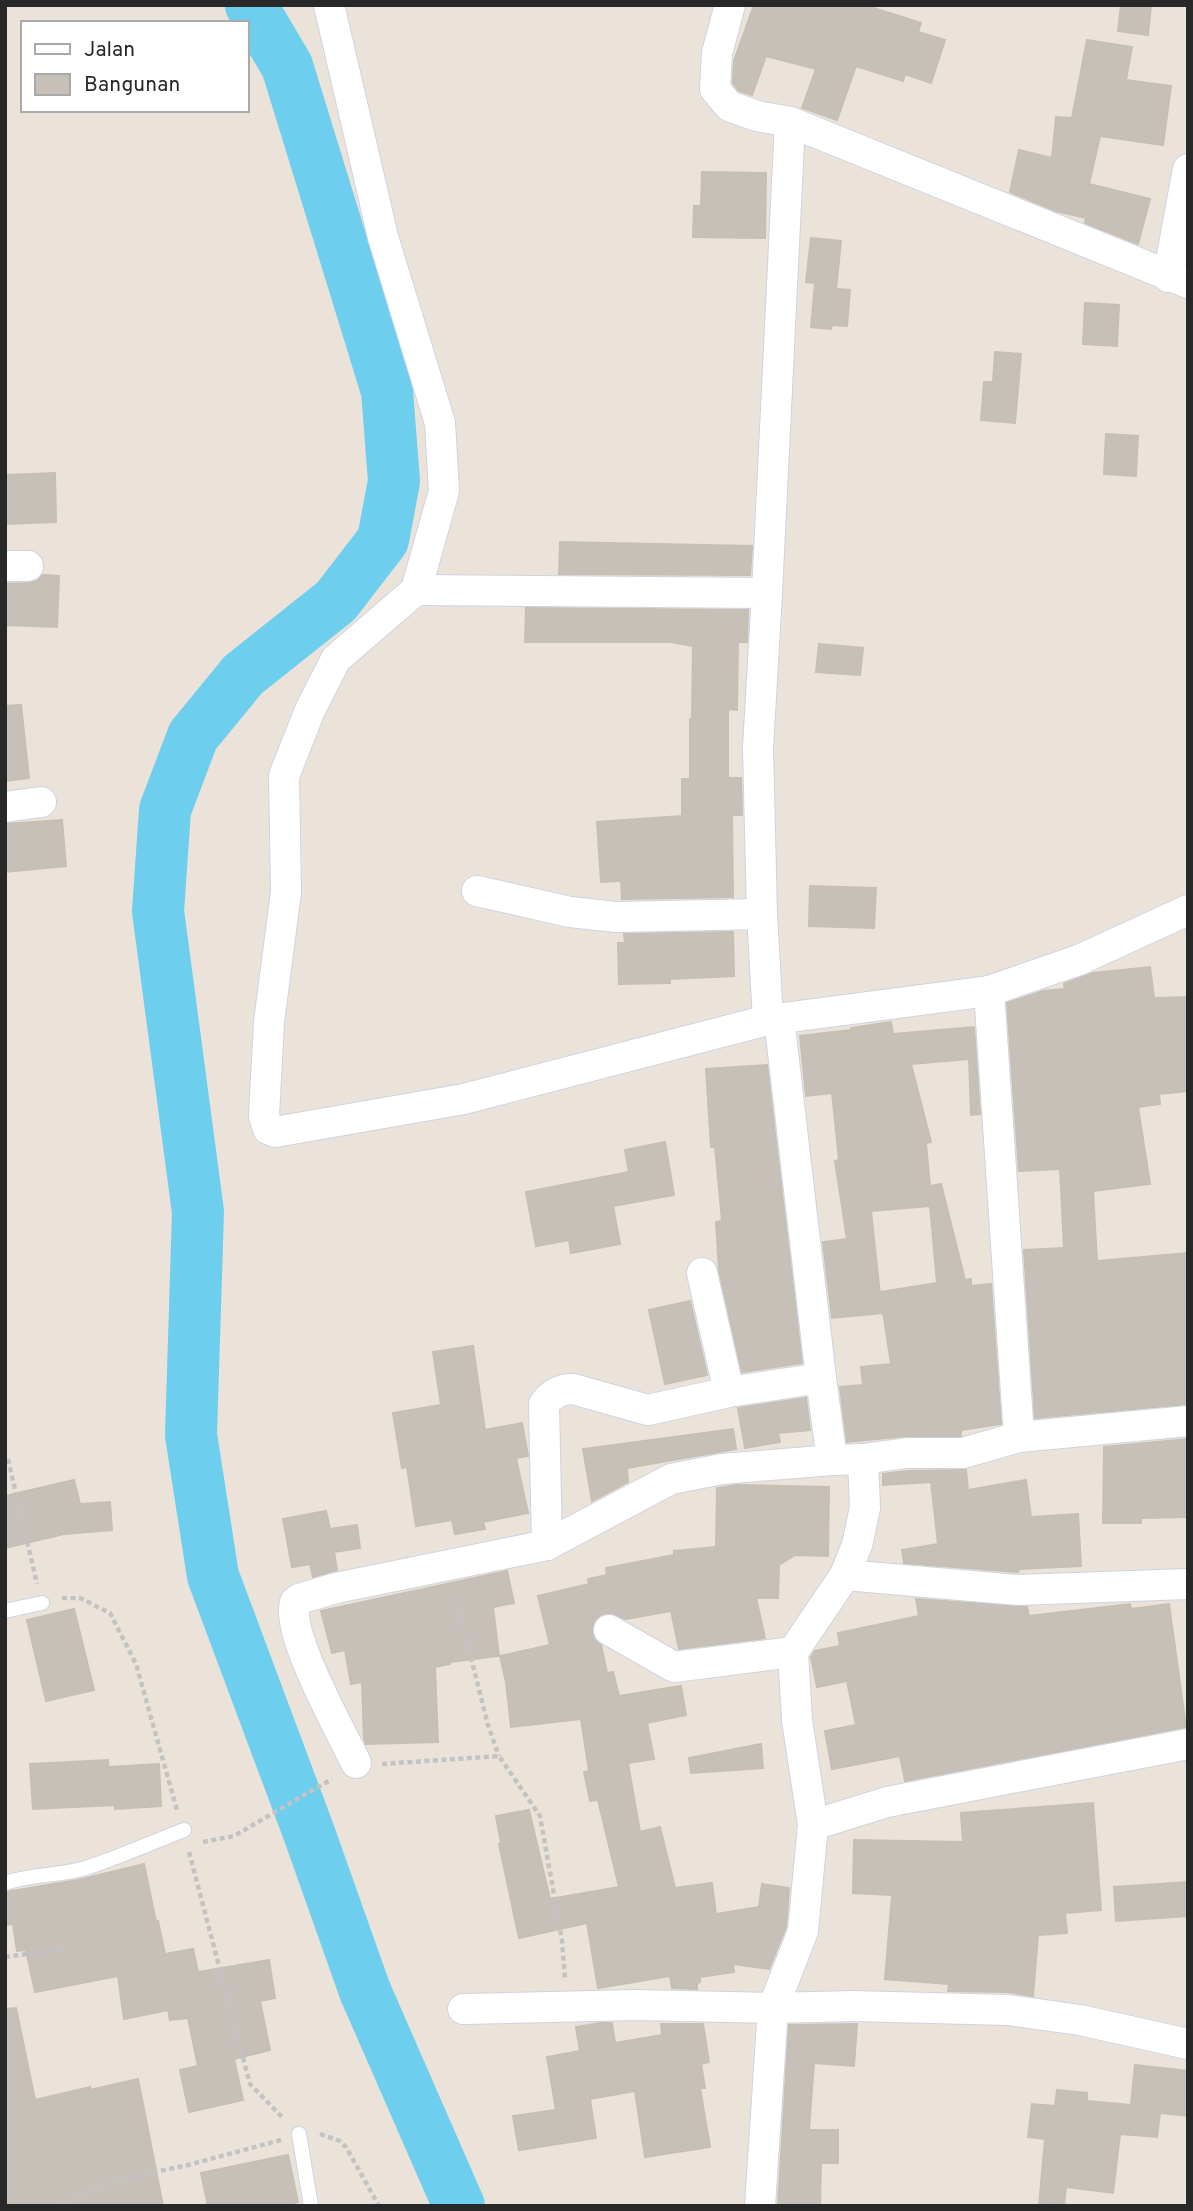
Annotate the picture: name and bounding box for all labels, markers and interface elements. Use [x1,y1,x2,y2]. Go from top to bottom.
legend [21,21,248,112]
text: Jalan [84,37,135,64]
text: Bangunan [84,72,180,99]

